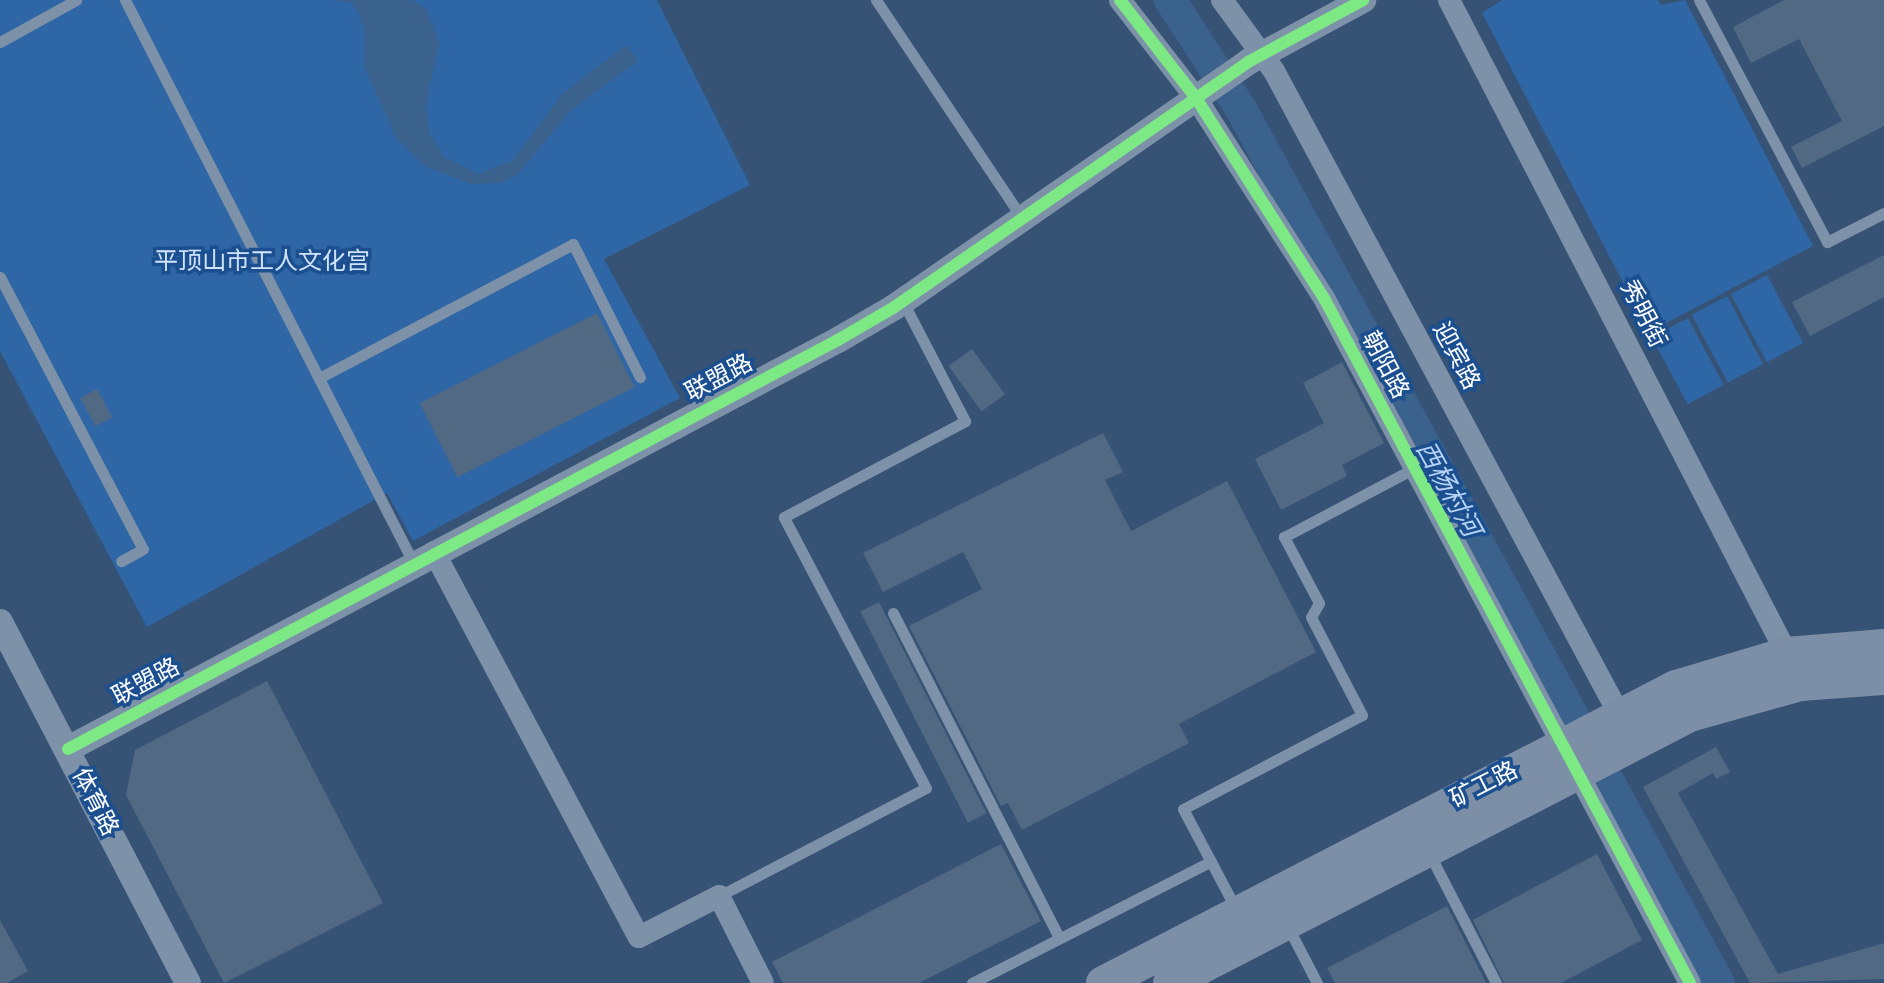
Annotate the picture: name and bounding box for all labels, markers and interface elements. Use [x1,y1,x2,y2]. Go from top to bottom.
park label: 平顶山市工人文化宫 [154,248,370,276]
street label: 秀明街 [1614,275,1672,353]
street label: 迎宾路 [1426,317,1486,395]
street label: 朝阳路 [1355,326,1415,404]
street label: 联盟路 [680,348,758,408]
water label: 西杨村河 [1409,436,1487,542]
street label: 联盟路 [107,652,185,712]
street label: 矿工路 [1445,756,1523,814]
street label: 体育路 [66,763,124,841]

